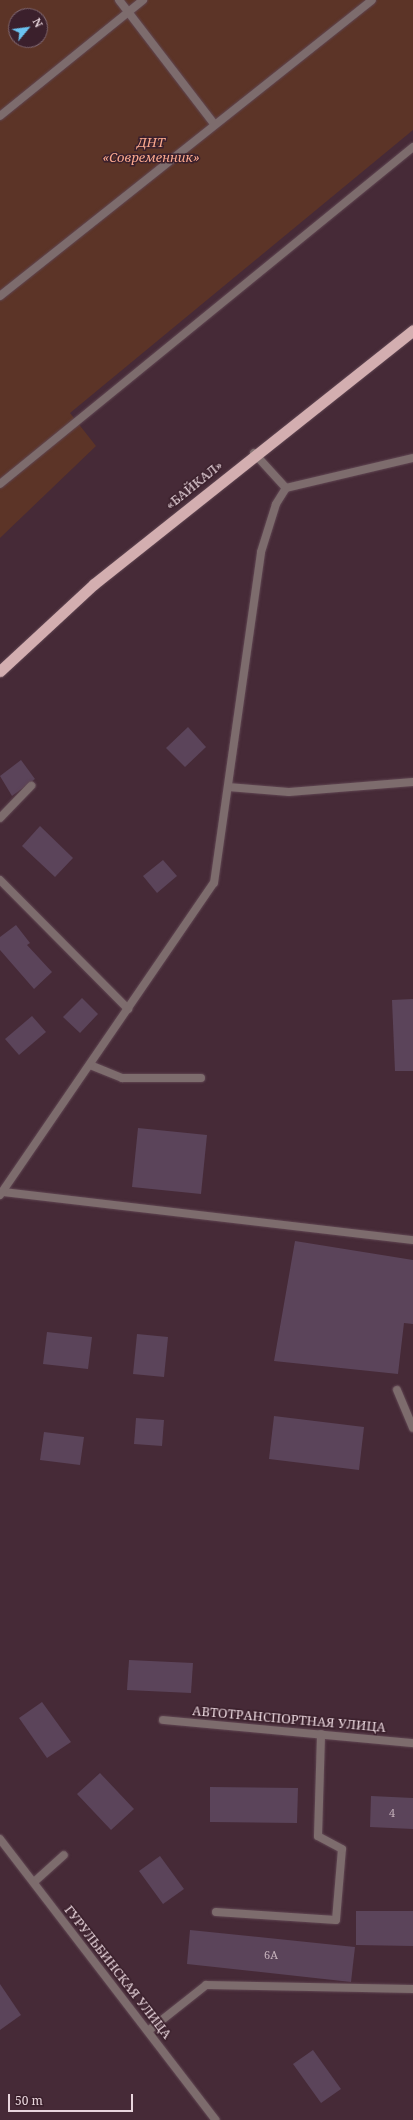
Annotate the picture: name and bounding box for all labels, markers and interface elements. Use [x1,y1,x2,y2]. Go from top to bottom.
north arrow [8,8,48,48]
text: N [29,15,47,30]
park label: ДНТ «Современник» [102,135,200,166]
street label: «БАЙКАЛ» [162,457,226,513]
street label: АВТОТРАНСПОРТНАЯ УЛИЦА [192,1703,386,1735]
house number: 4 [389,1806,395,1820]
street label: ГУРУЛЬБИНСКАЯ УЛИЦА [61,1902,175,2042]
house number: 6А [264,1948,278,1962]
scale bar [10,2086,135,2112]
text: 50 m [15,2092,43,2109]

